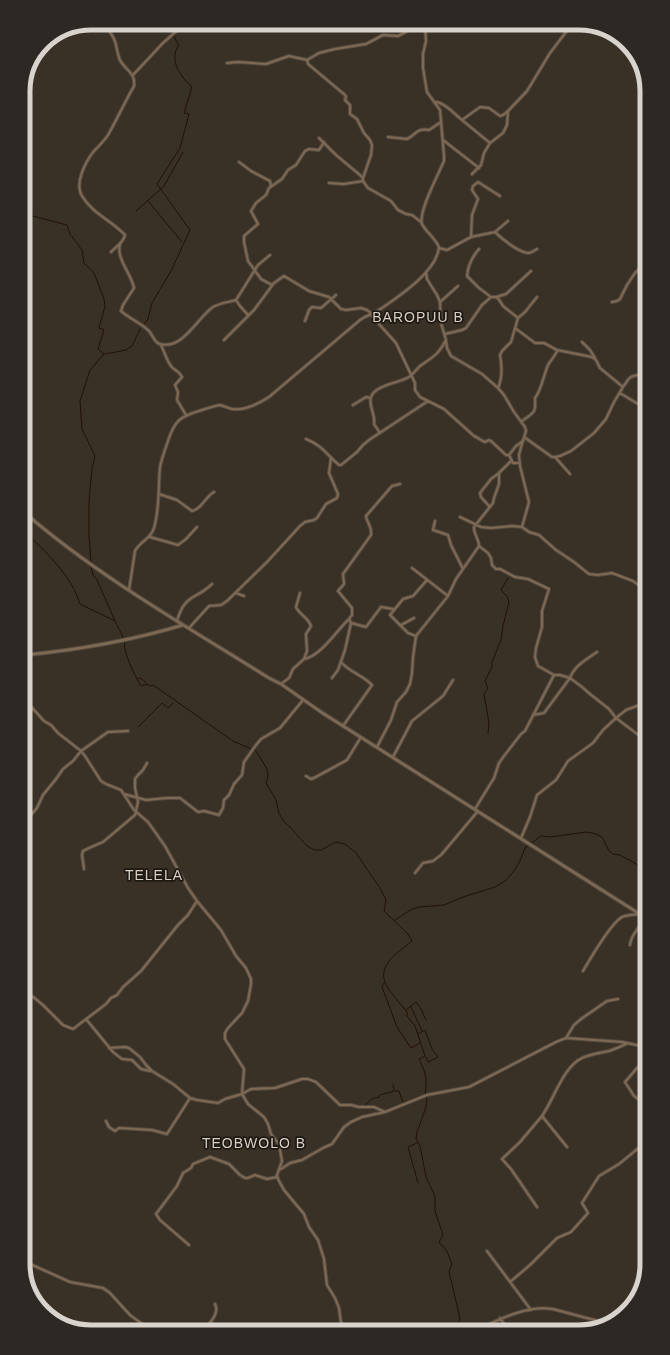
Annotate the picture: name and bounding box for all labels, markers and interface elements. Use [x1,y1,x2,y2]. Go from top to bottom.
district label: BAROPUU B [372,309,464,325]
district label: TELELA [125,867,183,883]
district label: TEOBWOLO B [202,1135,306,1151]

